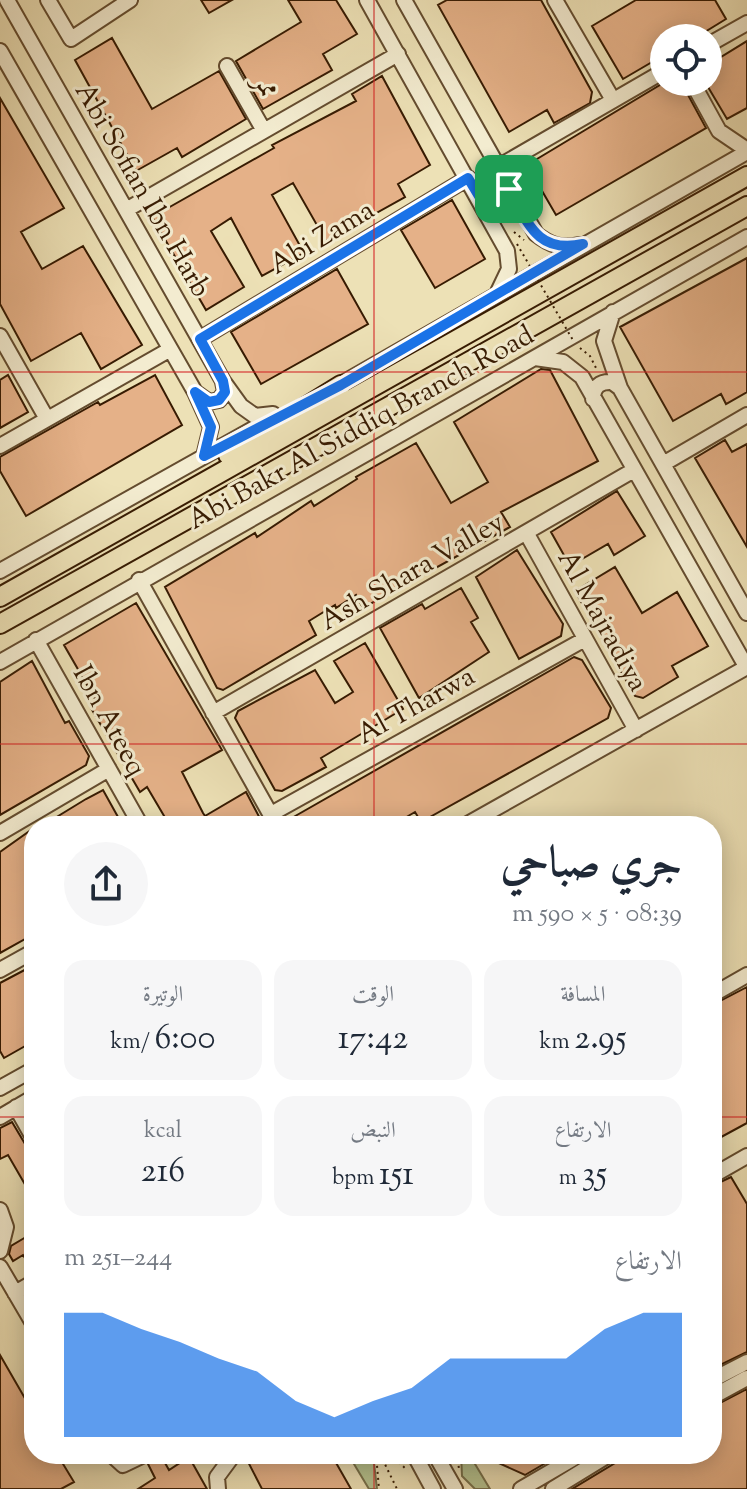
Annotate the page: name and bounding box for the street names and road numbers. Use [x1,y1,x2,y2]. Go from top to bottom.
street label: ممر [241,64,288,106]
street label: Abi Sofian Ibn Harb [64,76,219,305]
street label: Abi Zama [262,191,383,286]
street label: Abi Bakr Al Siddiq Branch Road [181,316,542,541]
street label: Ash Shara Valley [313,504,512,642]
street label: Al Majradiya [546,543,657,700]
street label: Al Tharwa [350,658,483,756]
street label: Ibn Ateeq [61,659,155,784]

